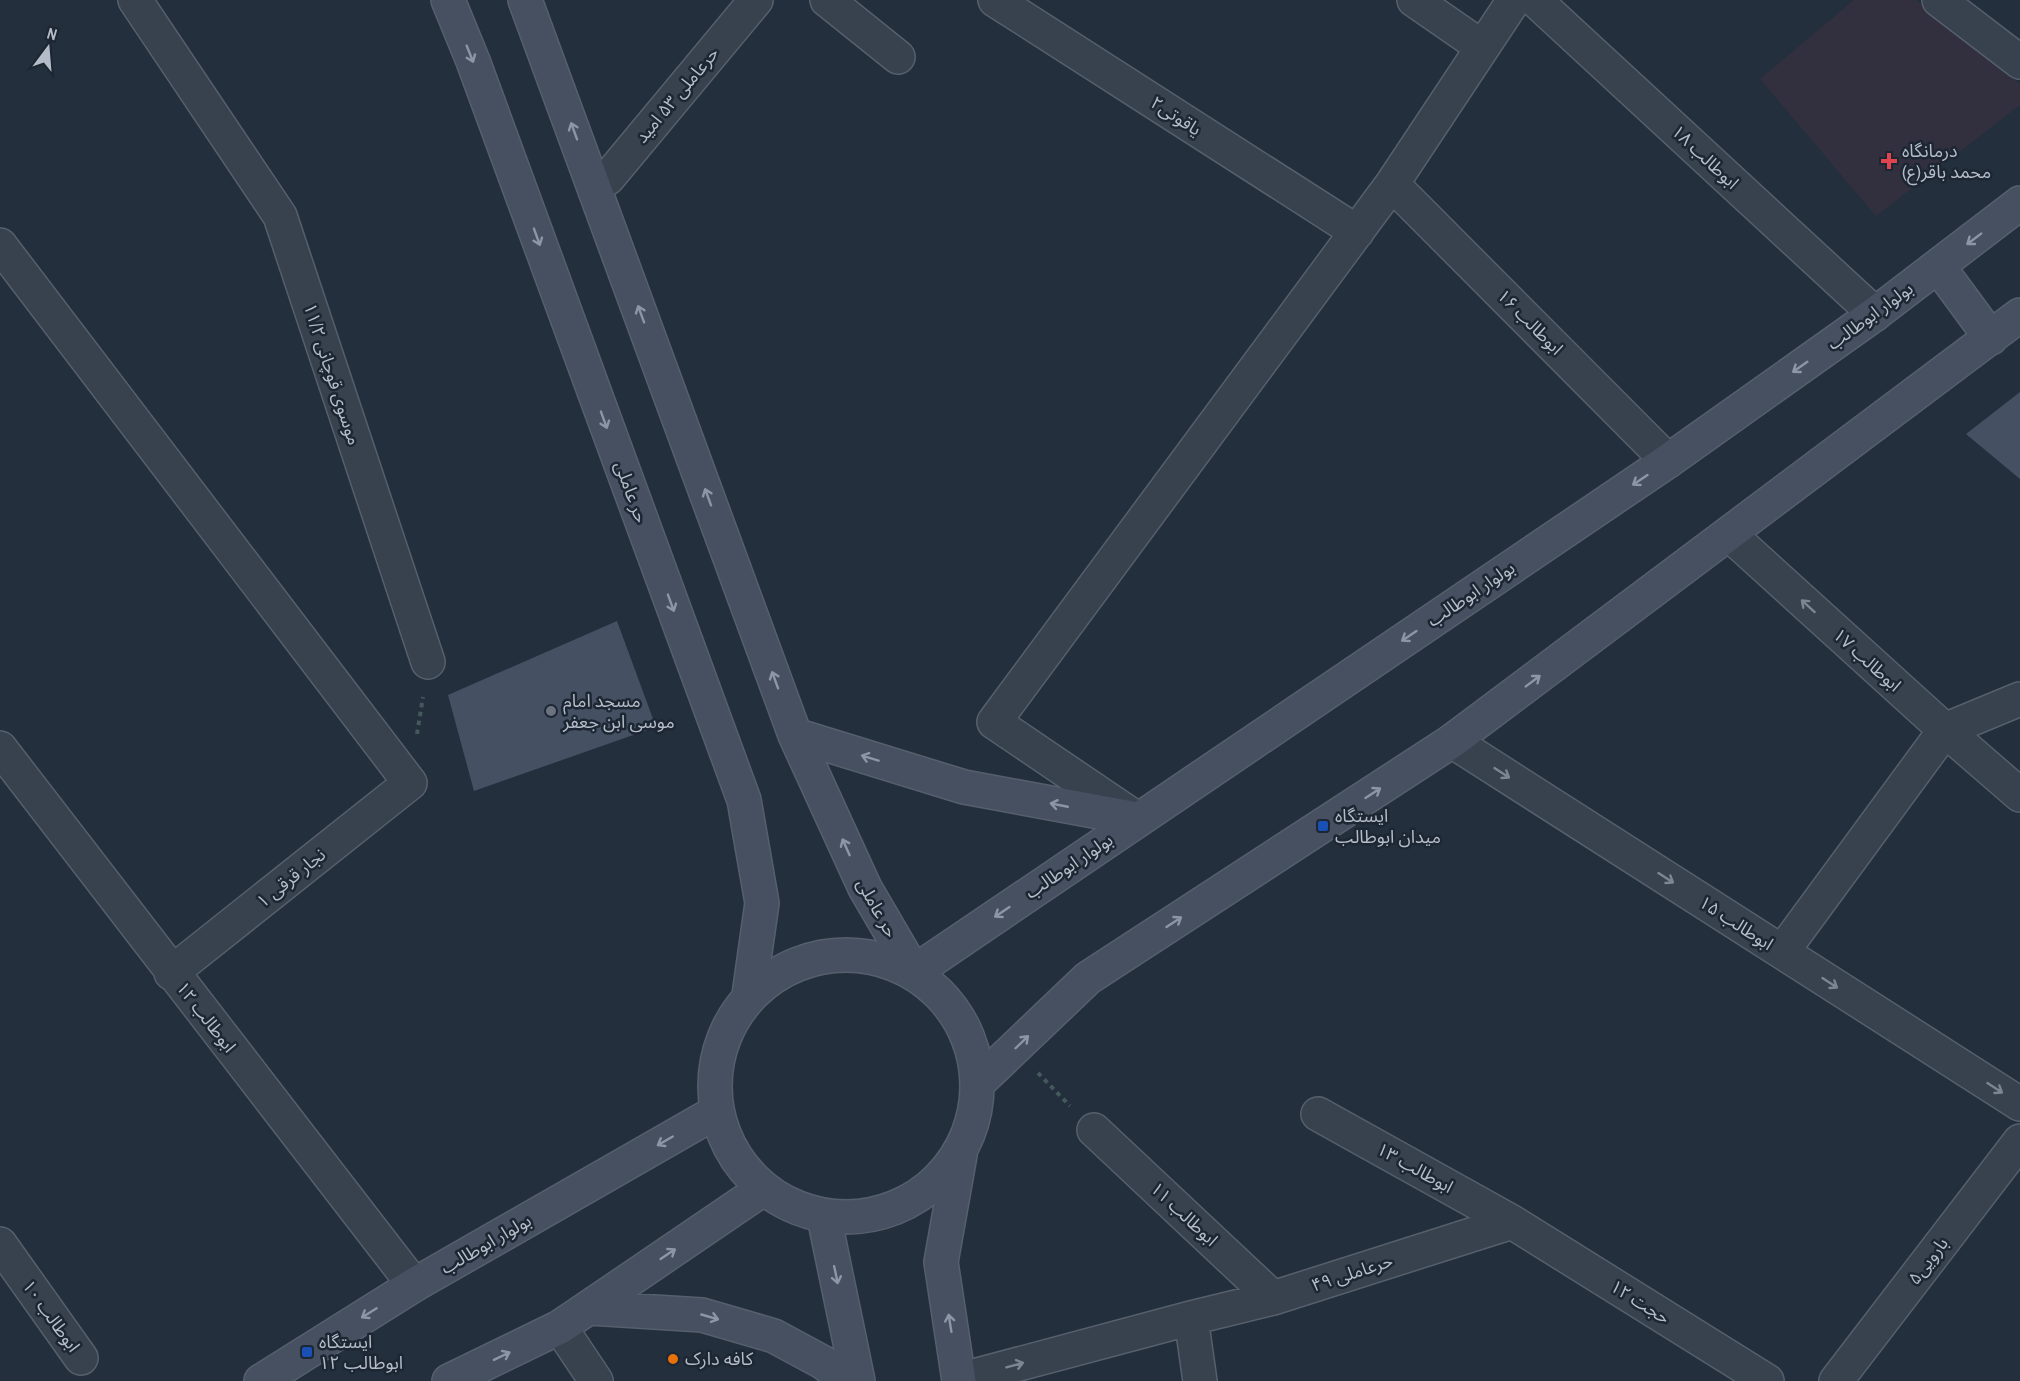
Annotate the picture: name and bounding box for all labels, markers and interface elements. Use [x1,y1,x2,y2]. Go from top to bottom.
north arrow [18,18,78,78]
text: N [45,22,60,45]
street label: حرعاملی ۵۳ امید [629,41,724,148]
one-way arrow [465,44,476,63]
street label: یاقوتی۲ [1146,90,1207,141]
street label: ابوطالب ۱۸ [1666,119,1745,194]
one-way arrow [567,122,578,140]
place label: درمانگاه محمد باقر(ع) [1902,138,1991,186]
marker: درمانگاه محمد باقر(ع) [1880,152,1898,170]
one-way arrow [533,227,544,246]
one-way arrow [1966,232,1982,245]
street label: بولوار ابوطالب [1822,276,1918,355]
street label: ابوطالب ۱۶ [1492,283,1569,360]
street label: موسوی قوچانی ۱۱/۲ [298,300,367,448]
one-way arrow [635,305,646,324]
one-way arrow [1792,361,1808,373]
one-way arrow [600,410,611,429]
street label: حر عاملی [609,457,654,526]
one-way arrow [1632,473,1649,486]
one-way arrow [702,488,713,507]
street label: بولوار ابوطالب [1422,555,1520,632]
one-way arrow [667,593,678,612]
one-way arrow [1801,599,1816,613]
street label: ابوطالب ۱۷ [1828,622,1907,697]
one-way arrow [1402,630,1418,642]
one-way arrow [769,671,780,690]
one-way arrow [1524,675,1540,688]
place label: مسجد امام موسی ابن جعفر [562,688,675,734]
marker: مسجد امام موسی ابن جعفر [544,704,558,718]
one-way arrow [861,752,880,763]
one-way arrow [1493,767,1510,779]
one-way arrow [1364,787,1381,799]
one-way arrow [1050,799,1069,810]
place label: ایستگاه میدان ابوطالب [1335,803,1441,849]
marker: ایستگاه میدان ابوطالب [1316,819,1330,833]
street label: بولوار ابوطالب [1020,827,1118,904]
one-way arrow [840,839,852,857]
street label: نجار قرقی ۱ [251,842,331,913]
one-way arrow [1657,872,1674,884]
street label: حر عاملی [851,874,904,942]
street label: ابوطالب ۱۵ [1694,889,1778,956]
one-way arrow [995,906,1011,918]
one-way arrow [1165,916,1182,928]
street label: ابوطالب ۱۲ [171,976,242,1058]
one-way arrow [1822,976,1839,989]
one-way arrow [1014,1035,1029,1049]
one-way arrow [1986,1082,2003,1094]
one-way arrow [657,1135,674,1147]
street label: ابوطالب ۱۳ [1372,1136,1458,1199]
street label: ابوطالب ۱۱ [1145,1176,1224,1251]
street label: بولوار ابوطالب [436,1208,536,1280]
street label: بارویی۵ [1901,1232,1954,1290]
one-way arrow [659,1248,676,1260]
street label: حرعاملی ۴۹ [1308,1248,1396,1297]
one-way arrow [831,1265,843,1284]
street label: حجت ۱۲ [1605,1273,1675,1330]
street label: ابوطالب ۱۰ [17,1274,86,1357]
one-way arrow [361,1308,378,1320]
one-way arrow [700,1312,719,1323]
one-way arrow [944,1314,955,1334]
place label: ایستگاه ابوطالب ۱۲ [319,1329,403,1375]
marker: ایستگاه ابوطالب ۱۲ [300,1345,314,1359]
place label: کافه دارک [685,1346,754,1371]
one-way arrow [493,1349,511,1361]
marker: کافه دارک [666,1352,680,1366]
one-way arrow [1006,1358,1025,1370]

